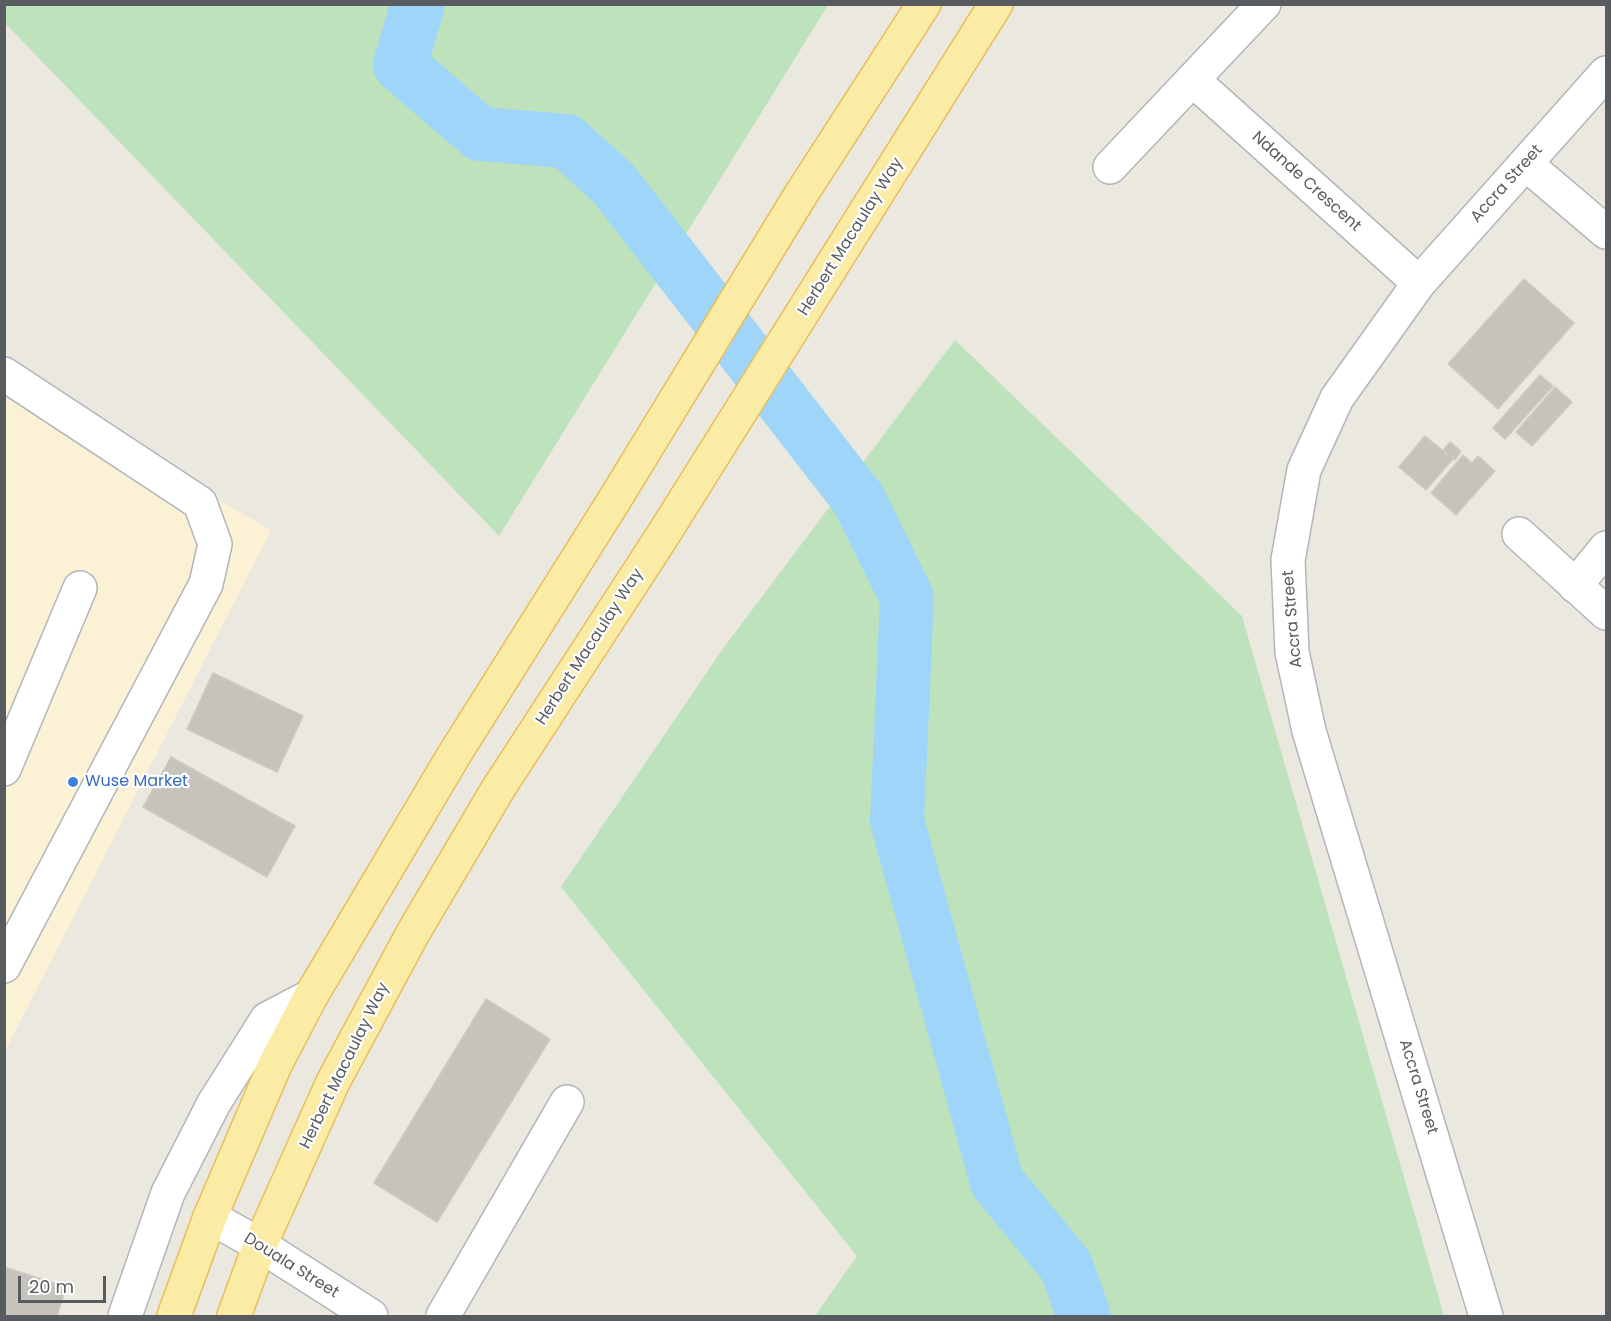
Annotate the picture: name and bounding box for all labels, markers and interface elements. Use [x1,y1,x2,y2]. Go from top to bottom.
street label: Ndande Crescent [1247,128,1365,236]
street label: Accra Street [1467,141,1547,227]
street label: Herbert Macaulay Way [794,154,908,320]
street label: Herbert Macaulay Way [532,565,648,729]
street label: Accra Street [1279,569,1307,669]
place label: Wuse Market [85,772,188,792]
marker: Wuse Market [66,775,80,789]
street label: Herbert Macaulay Way [296,980,394,1152]
street label: Accra Street [1394,1037,1442,1137]
street label: Douala Street [240,1229,342,1303]
scale bar [21,1264,110,1302]
text: 20 m [29,1274,74,1299]

